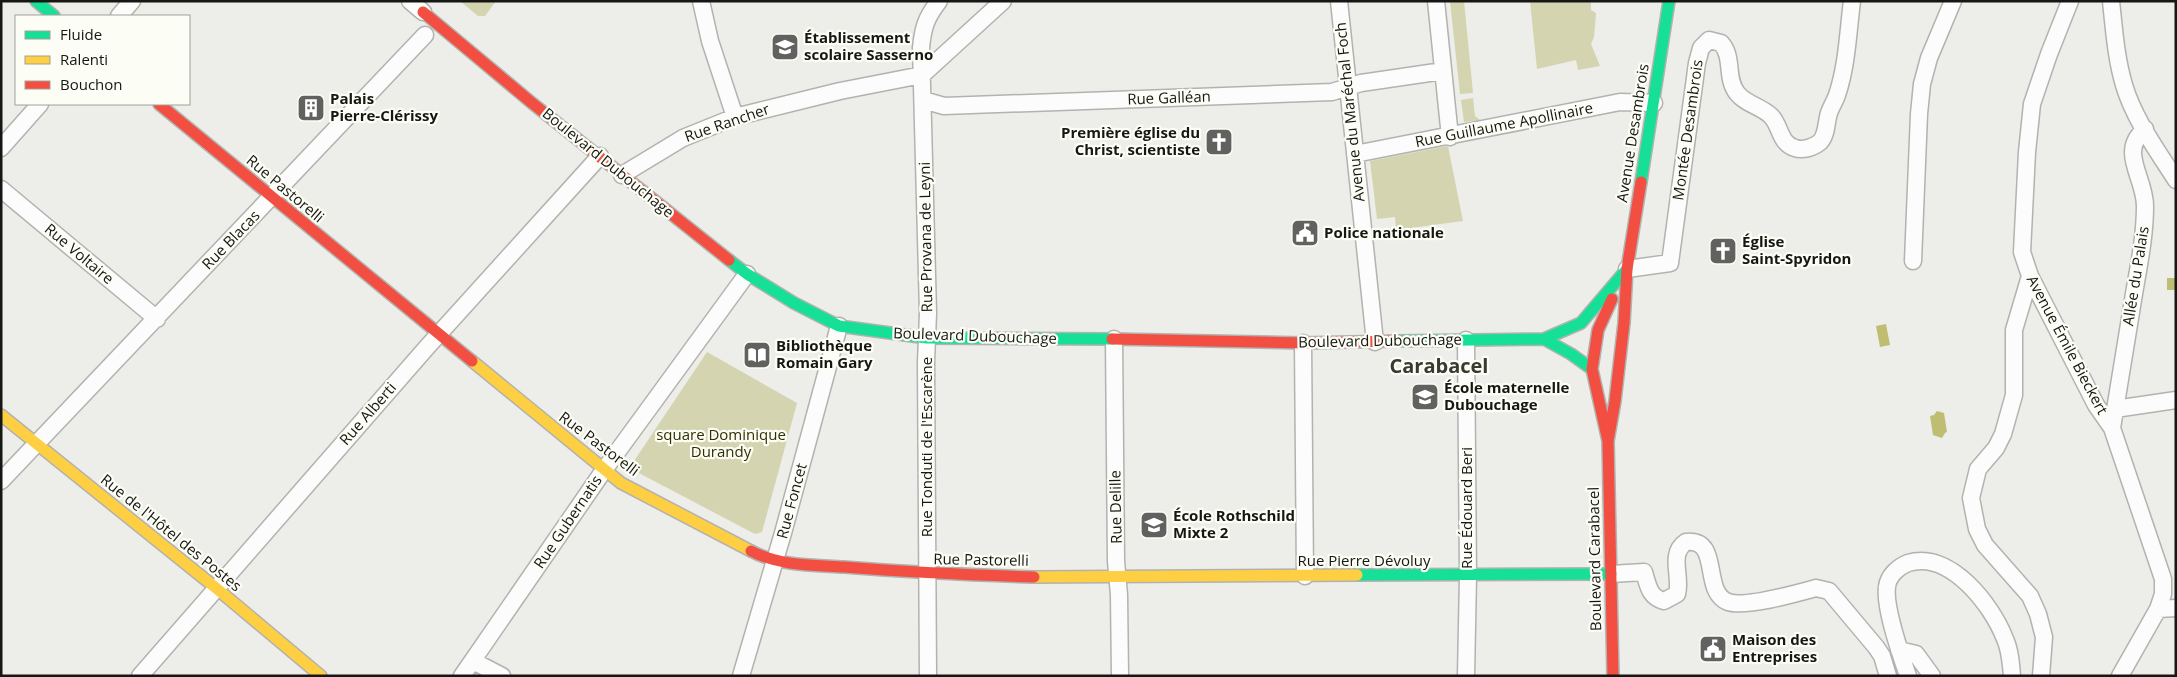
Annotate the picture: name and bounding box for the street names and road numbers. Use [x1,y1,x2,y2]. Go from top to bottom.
street label: Avenue du Maréchal Foch [1330,21,1368,203]
street label: Montée Desambrois [1667,58,1707,201]
street label: Avenue Desambrois [1611,62,1653,204]
street label: Rue Galléan [1127,86,1211,108]
street label: Rue Guillaume Apollinaire [1413,97,1595,151]
street label: Rue Rancher [682,98,772,146]
street label: Boulevard Dubouchage [539,103,679,222]
street label: Rue Pastorelli [243,150,329,227]
street label: Rue Provana de Leyni [914,162,936,312]
street label: Rue Blacas [197,205,264,273]
street label: Rue Voltaire [41,218,118,288]
street label: Allée du Palais [2117,225,2153,327]
street label: Avenue Émile Bieckert [2023,271,2113,418]
street label: Boulevard Dubouchage [893,322,1057,348]
street label: Boulevard Dubouchage [1298,329,1462,351]
street label: Rue Tonduti de l'Escarène [916,357,936,537]
street label: Rue Alberti [334,378,400,449]
street label: Rue Pastorelli [555,406,644,480]
street label: Rue Édouard Beri [1456,447,1476,569]
street label: Rue Foncet [771,461,811,541]
street label: Rue de l'Hôtel des Postes [97,469,246,595]
street label: Rue Delille [1104,470,1126,544]
street label: Rue Gubernatis [529,471,606,572]
street label: Boulevard Carabacel [1583,487,1605,631]
street label: Rue Pastorelli [933,548,1029,570]
street label: Rue Pierre Dévoluy [1298,550,1431,570]

